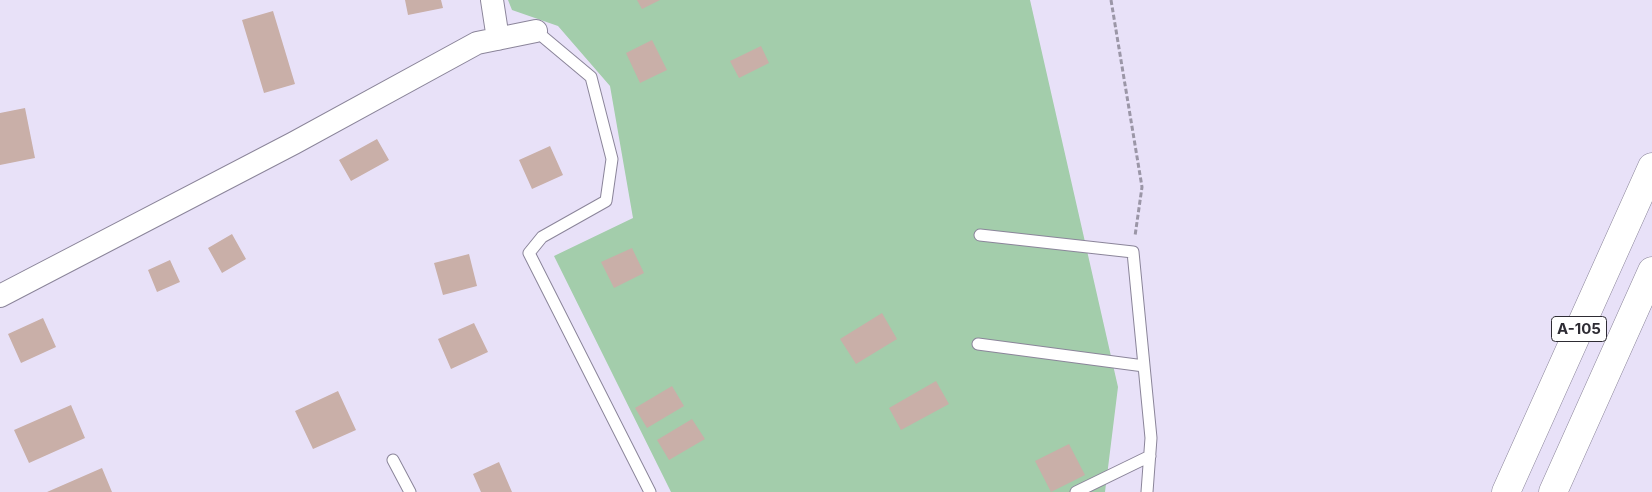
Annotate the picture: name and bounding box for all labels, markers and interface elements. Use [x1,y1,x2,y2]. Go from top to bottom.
road number: А-105 [1552,316,1606,342]

